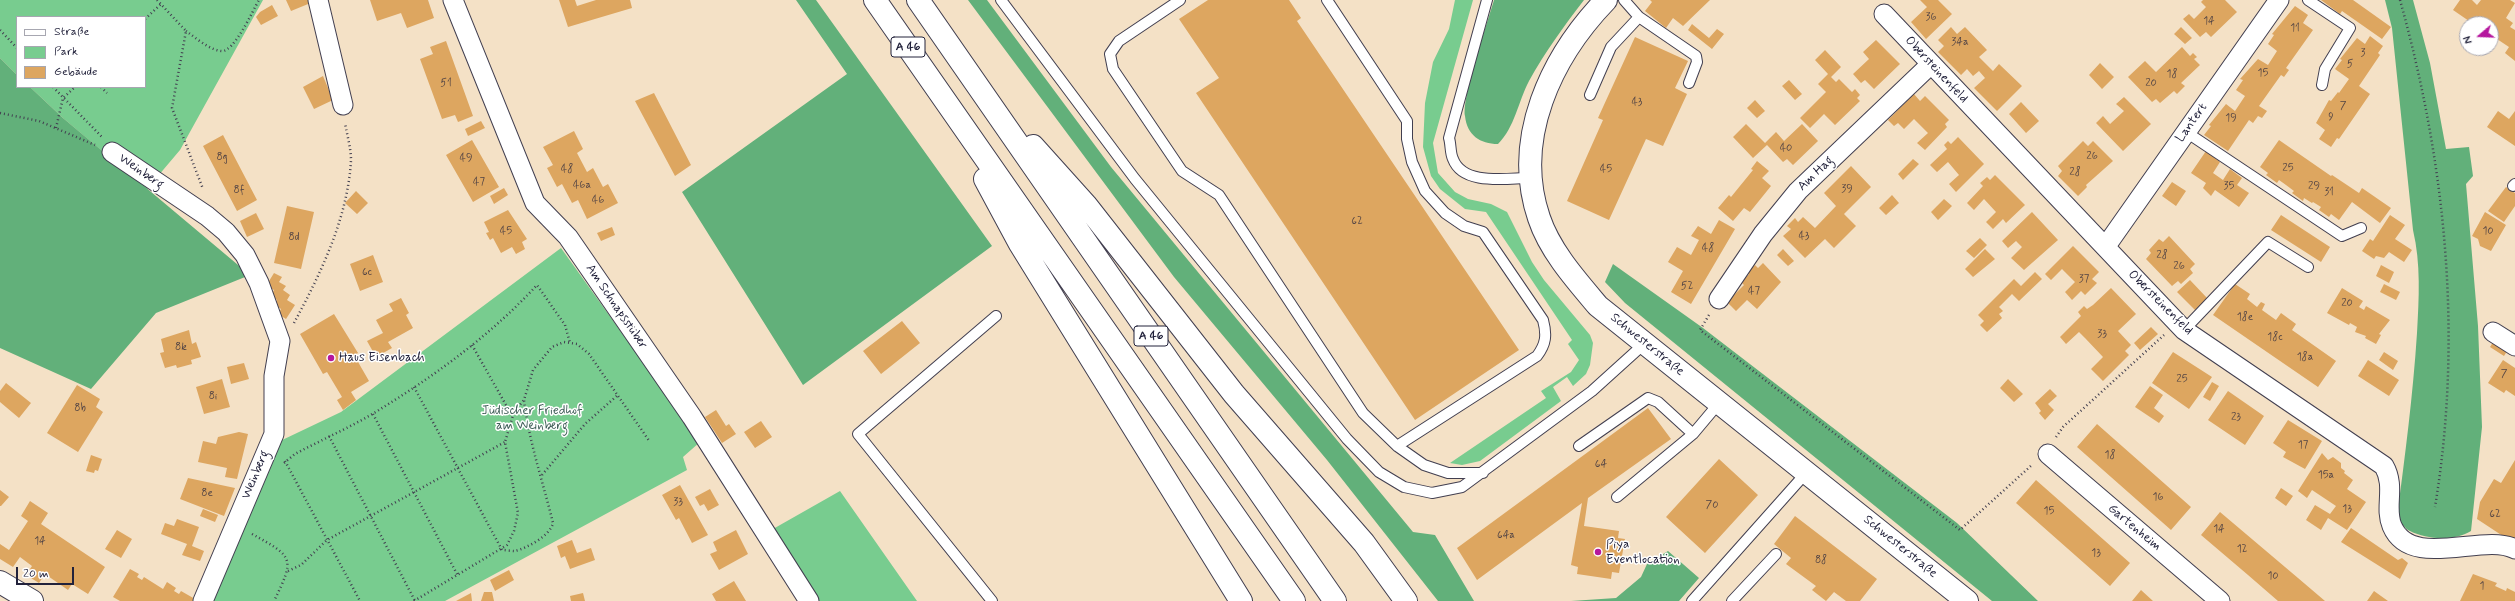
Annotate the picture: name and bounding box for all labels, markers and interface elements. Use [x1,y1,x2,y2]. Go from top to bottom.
house number: 36 [1925,11,1937,25]
house number: 14 [2203,15,2215,29]
legend [16,16,146,88]
north arrow [2459,16,2499,56]
house number: 11 [2290,22,2300,36]
text: Straße [54,24,89,40]
street label: Obersteinenfeld [1901,33,1971,107]
text: N [2461,34,2476,45]
house number: 34a [1951,36,1969,50]
road number: A 46 [891,37,925,57]
text: Park [54,44,78,60]
house number: 3 [2361,47,2365,61]
house number: 5 [2347,58,2353,72]
text: Gebäude [54,64,97,80]
house number: 15 [2258,67,2268,81]
house number: 18 [2167,68,2177,82]
house number: 51 [440,77,452,91]
house number: 20 [2145,77,2157,91]
house number: 43 [1631,96,1643,110]
street label: Lantert [2173,100,2211,146]
house number: 7 [2340,100,2346,114]
house number: 9 [2328,111,2334,125]
house number: 19 [2225,112,2237,126]
house number: 40 [1780,142,1792,156]
house number: 26 [2086,150,2098,164]
street label: Weinberg [115,151,167,193]
house number: 8g [217,151,227,165]
house number: 49 [460,152,472,166]
street label: Am Hag [1795,153,1837,195]
house number: 25 [2282,162,2294,176]
house number: 48 [561,163,573,177]
house number: 45 [1600,163,1612,177]
house number: 28 [2069,166,2081,180]
house number: 47 [473,176,485,190]
house number: 46a [573,179,591,193]
house number: 35 [2224,180,2234,194]
house number: 29 [2308,180,2320,194]
house number: 39 [1841,183,1853,197]
house number: 8f [234,184,244,198]
house number: 31 [2324,186,2334,200]
house number: 46 [592,194,604,208]
house number: 62 [1351,215,1363,229]
house number: 45 [500,225,512,239]
house number: 10 [2482,225,2494,239]
house number: 43 [1798,230,1810,244]
house number: 8d [288,231,300,245]
house number: 48 [1702,242,1714,256]
house number: 28 [2156,249,2168,263]
house number: 26 [2173,260,2185,274]
street label: Am Schnapsstüber [582,261,650,353]
house number: 6c [362,266,372,280]
street label: Obersteinenfeld [2124,267,2196,339]
house number: 37 [2079,273,2089,287]
house number: 52 [1681,280,1693,294]
house number: 47 [1748,285,1760,299]
house number: 20 [2341,297,2353,311]
street label: Schwesterstraße [1607,310,1687,380]
house number: 18e [2237,311,2253,325]
road number: A 46 [1134,326,1168,346]
house number: 33 [2097,328,2107,342]
house number: 18c [2267,331,2283,345]
house number: 8k [175,341,187,355]
place label: Haus Eisenbach [339,350,424,366]
house number: 18a [2297,351,2313,365]
marker: Haus Eisenbach [326,353,336,363]
house number: 7 [2501,368,2507,382]
house number: 25 [2176,373,2188,387]
house number: 8i [209,390,217,404]
house number: 8b [74,402,86,416]
park label: Jüdischer Friedhof am Weinberg [481,403,583,434]
house number: 23 [2231,411,2241,425]
house number: 17 [2298,439,2308,453]
street label: Weinberg [239,448,273,502]
house number: 18 [2105,449,2115,463]
house number: 64 [1595,458,1607,472]
house number: 15a [2318,469,2334,483]
house number: 8e [201,487,213,501]
house number: 16 [2153,491,2163,505]
house number: 33 [673,496,683,510]
house number: 70 [1706,499,1718,513]
street label: Gartenheim [2104,501,2164,555]
house number: 13 [2342,503,2352,517]
house number: 15 [2044,505,2054,519]
house number: 62 [2489,508,2501,522]
street label: Schwesterstraße [1860,512,1940,582]
house number: 14 [2213,523,2225,537]
house number: 64a [1497,529,1515,543]
house number: 14 [34,535,46,549]
place label: Piya Eventlocation [1606,537,1680,568]
house number: 12 [2237,543,2247,557]
marker: Piya Eventlocation [1593,547,1603,557]
house number: 13 [2091,547,2101,561]
house number: 88 [1815,554,1827,568]
scale bar [18,559,76,585]
text: 20 m [23,566,49,582]
house number: 10 [2267,570,2279,584]
house number: 1 [2480,580,2484,594]

